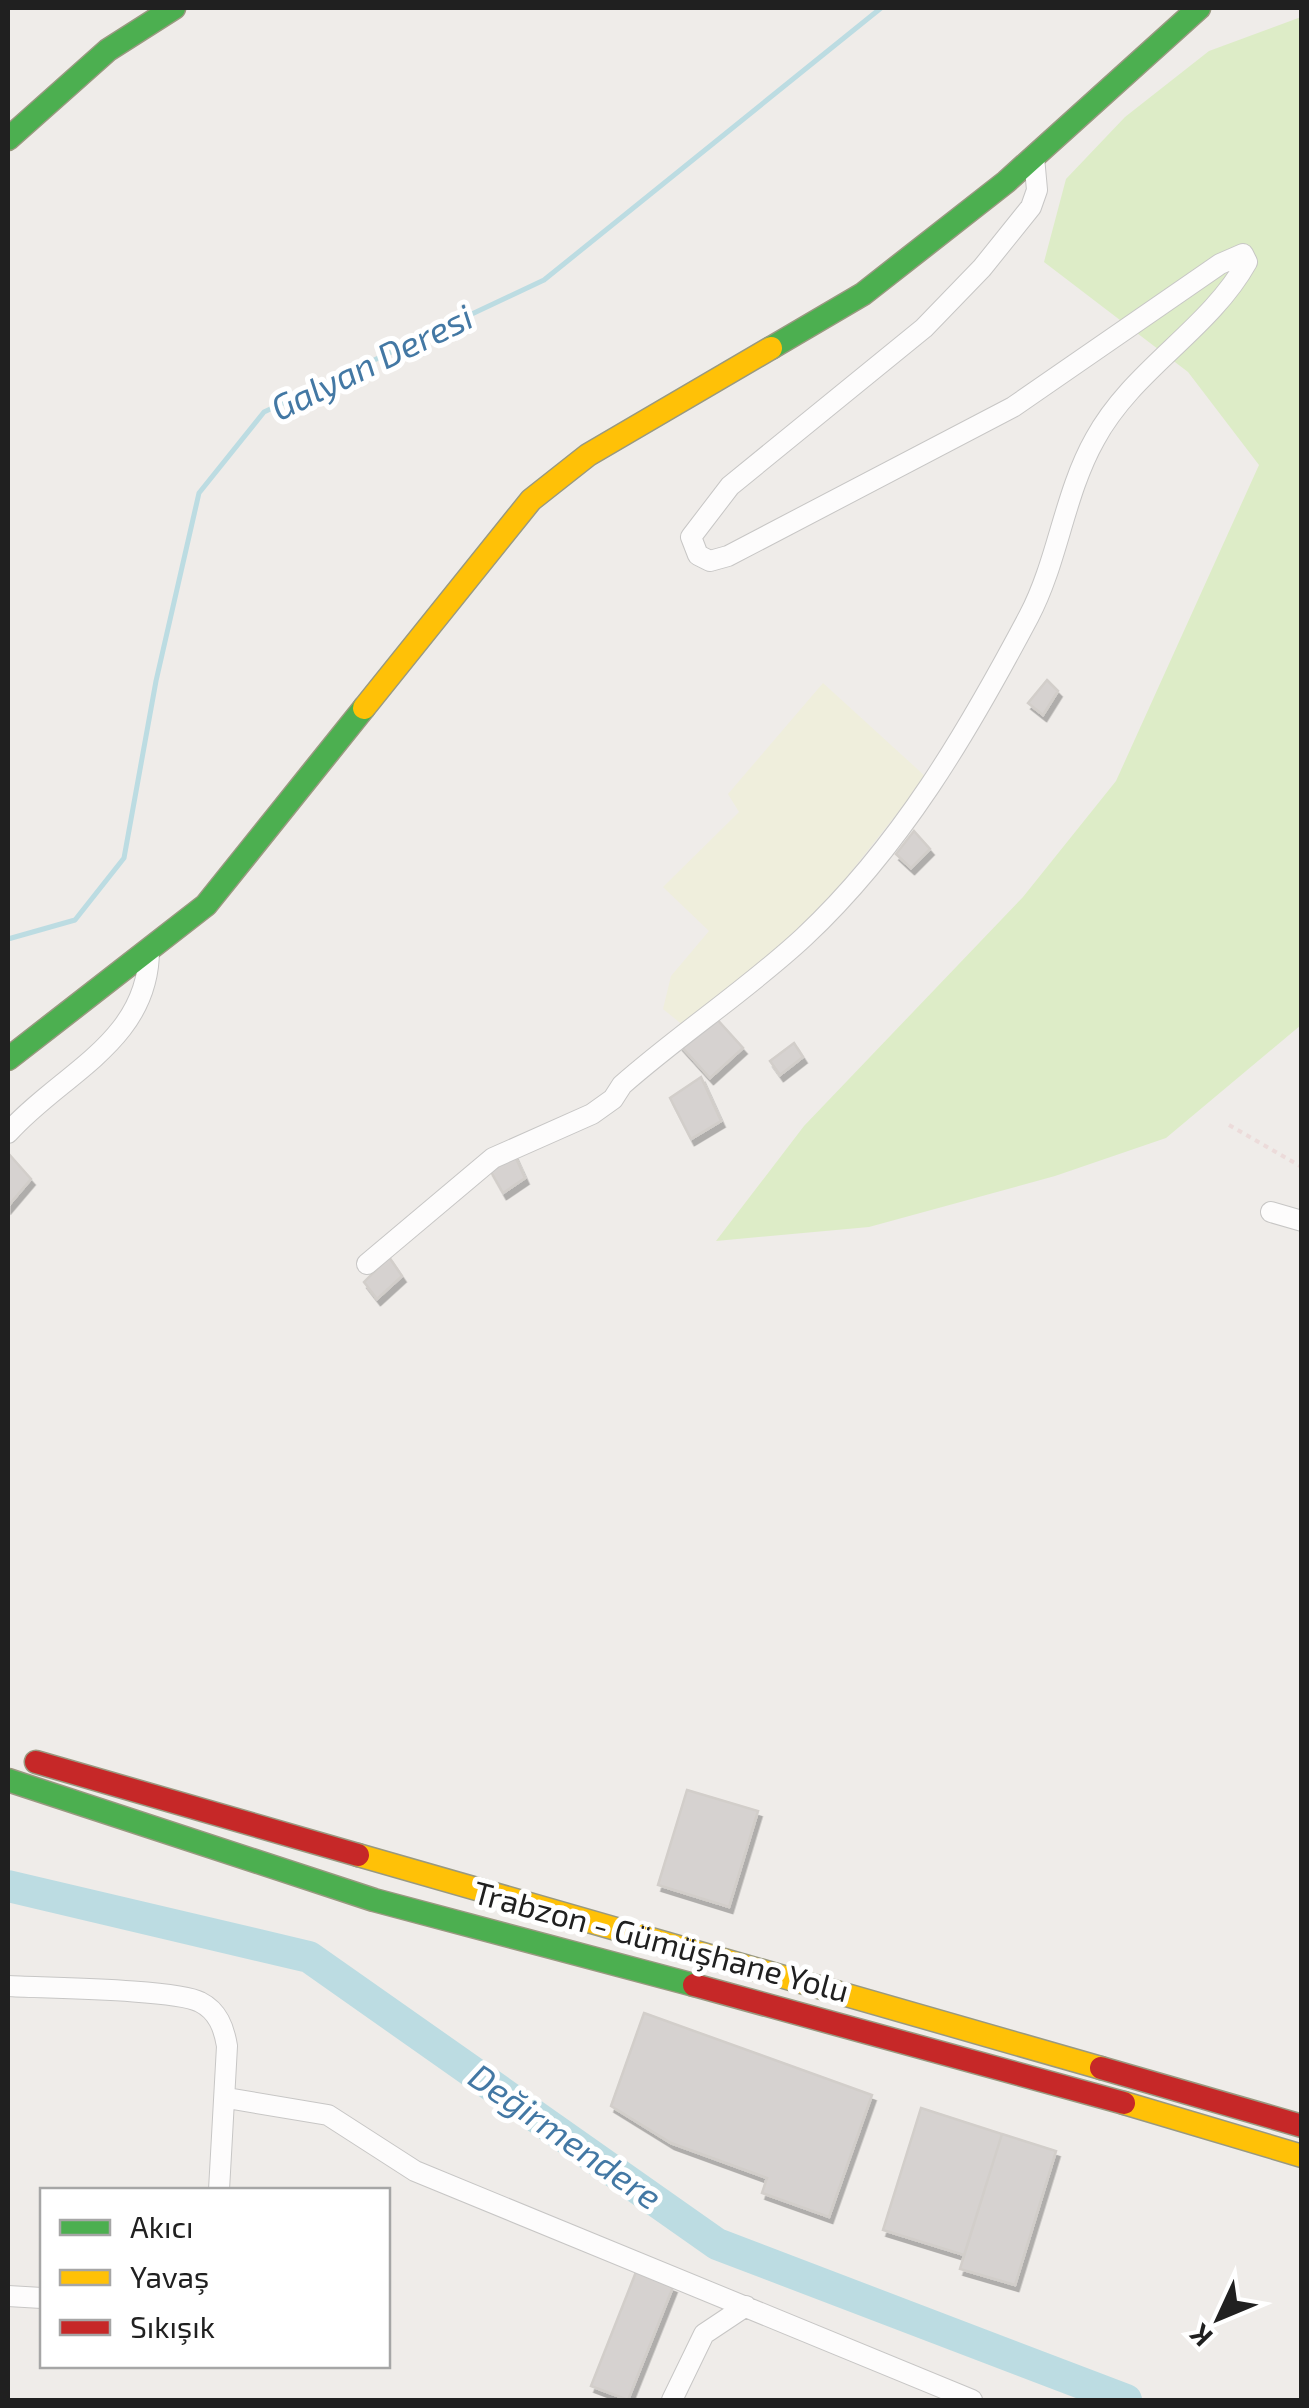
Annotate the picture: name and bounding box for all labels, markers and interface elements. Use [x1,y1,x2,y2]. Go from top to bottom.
water label: Galyan Deresi [263,294,479,429]
street label: Trabzon - Gümüşhane Yolu [469,1872,853,2010]
water label: Değirmendere [462,2054,671,2217]
legend [40,2188,390,2368]
text: Akıcı [130,2208,194,2244]
text: Yavaş [130,2258,209,2295]
north arrow [1169,2268,1269,2368]
text: Sıkışık [130,2308,215,2345]
text: K [1182,2318,1219,2354]

